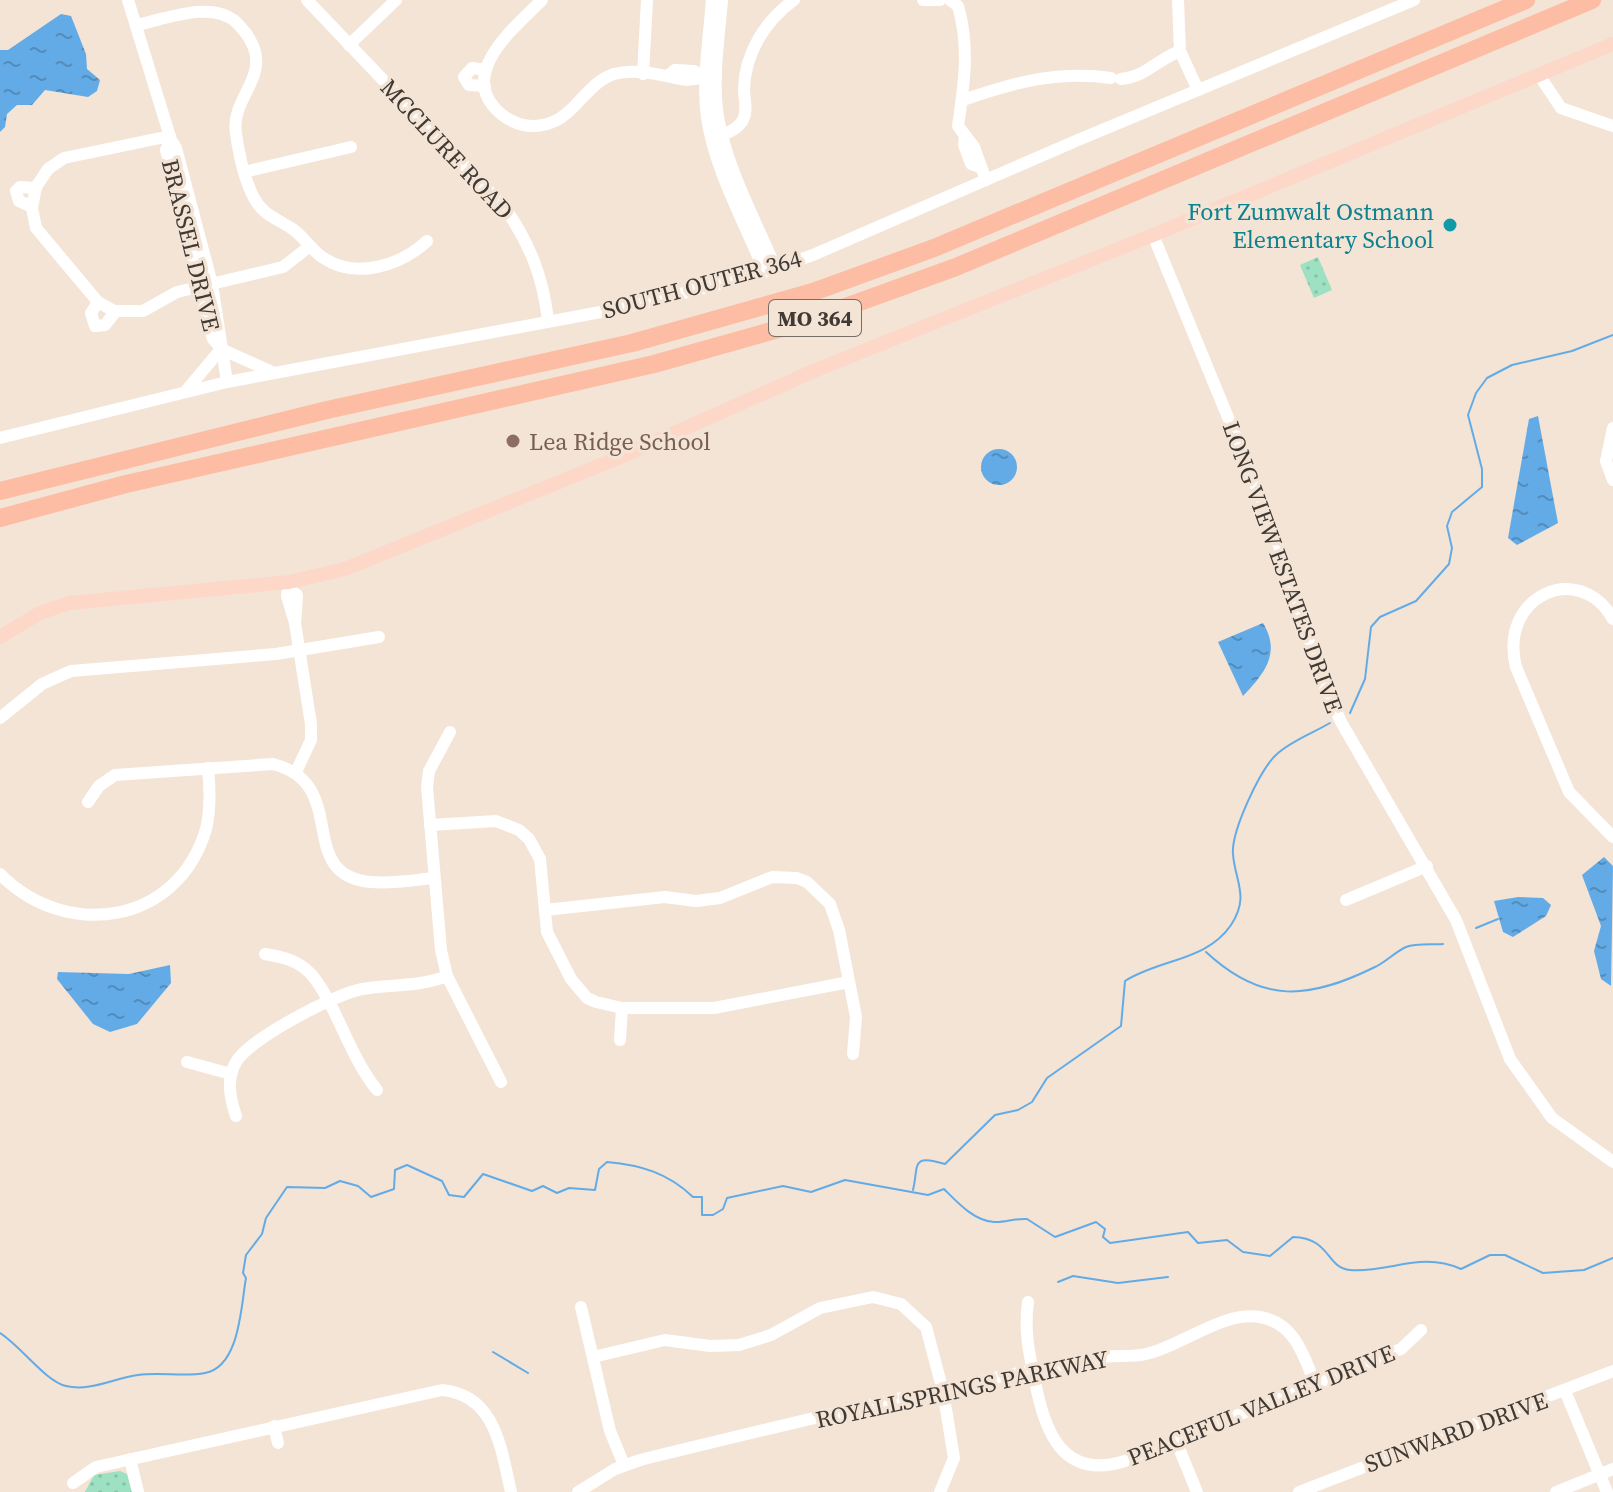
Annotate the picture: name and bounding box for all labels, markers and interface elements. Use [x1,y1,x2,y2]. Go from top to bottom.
street label: MCCLURE ROAD [373,72,521,226]
street label: BRASSEL DRIVE [154,155,228,335]
place label: Fort Zumwalt Ostmann Elementary School [1187,195,1434,256]
marker: Fort Zumwalt Ostmann Elementary School [1441,216,1459,234]
street label: SOUTH OUTER 364 [599,242,805,326]
road number: MO 364 [769,300,861,336]
street label: LONG VIEW ESTATES DRIVE [1215,417,1351,717]
place label: Lea Ridge School [529,425,711,458]
marker: Lea Ridge School [504,432,522,450]
street label: PEACEFUL VALLEY DRIVE [1122,1336,1400,1474]
street label: ROYALLSPRINGS PARKWAY [813,1342,1111,1436]
street label: SUNWARD DRIVE [1360,1384,1552,1480]

